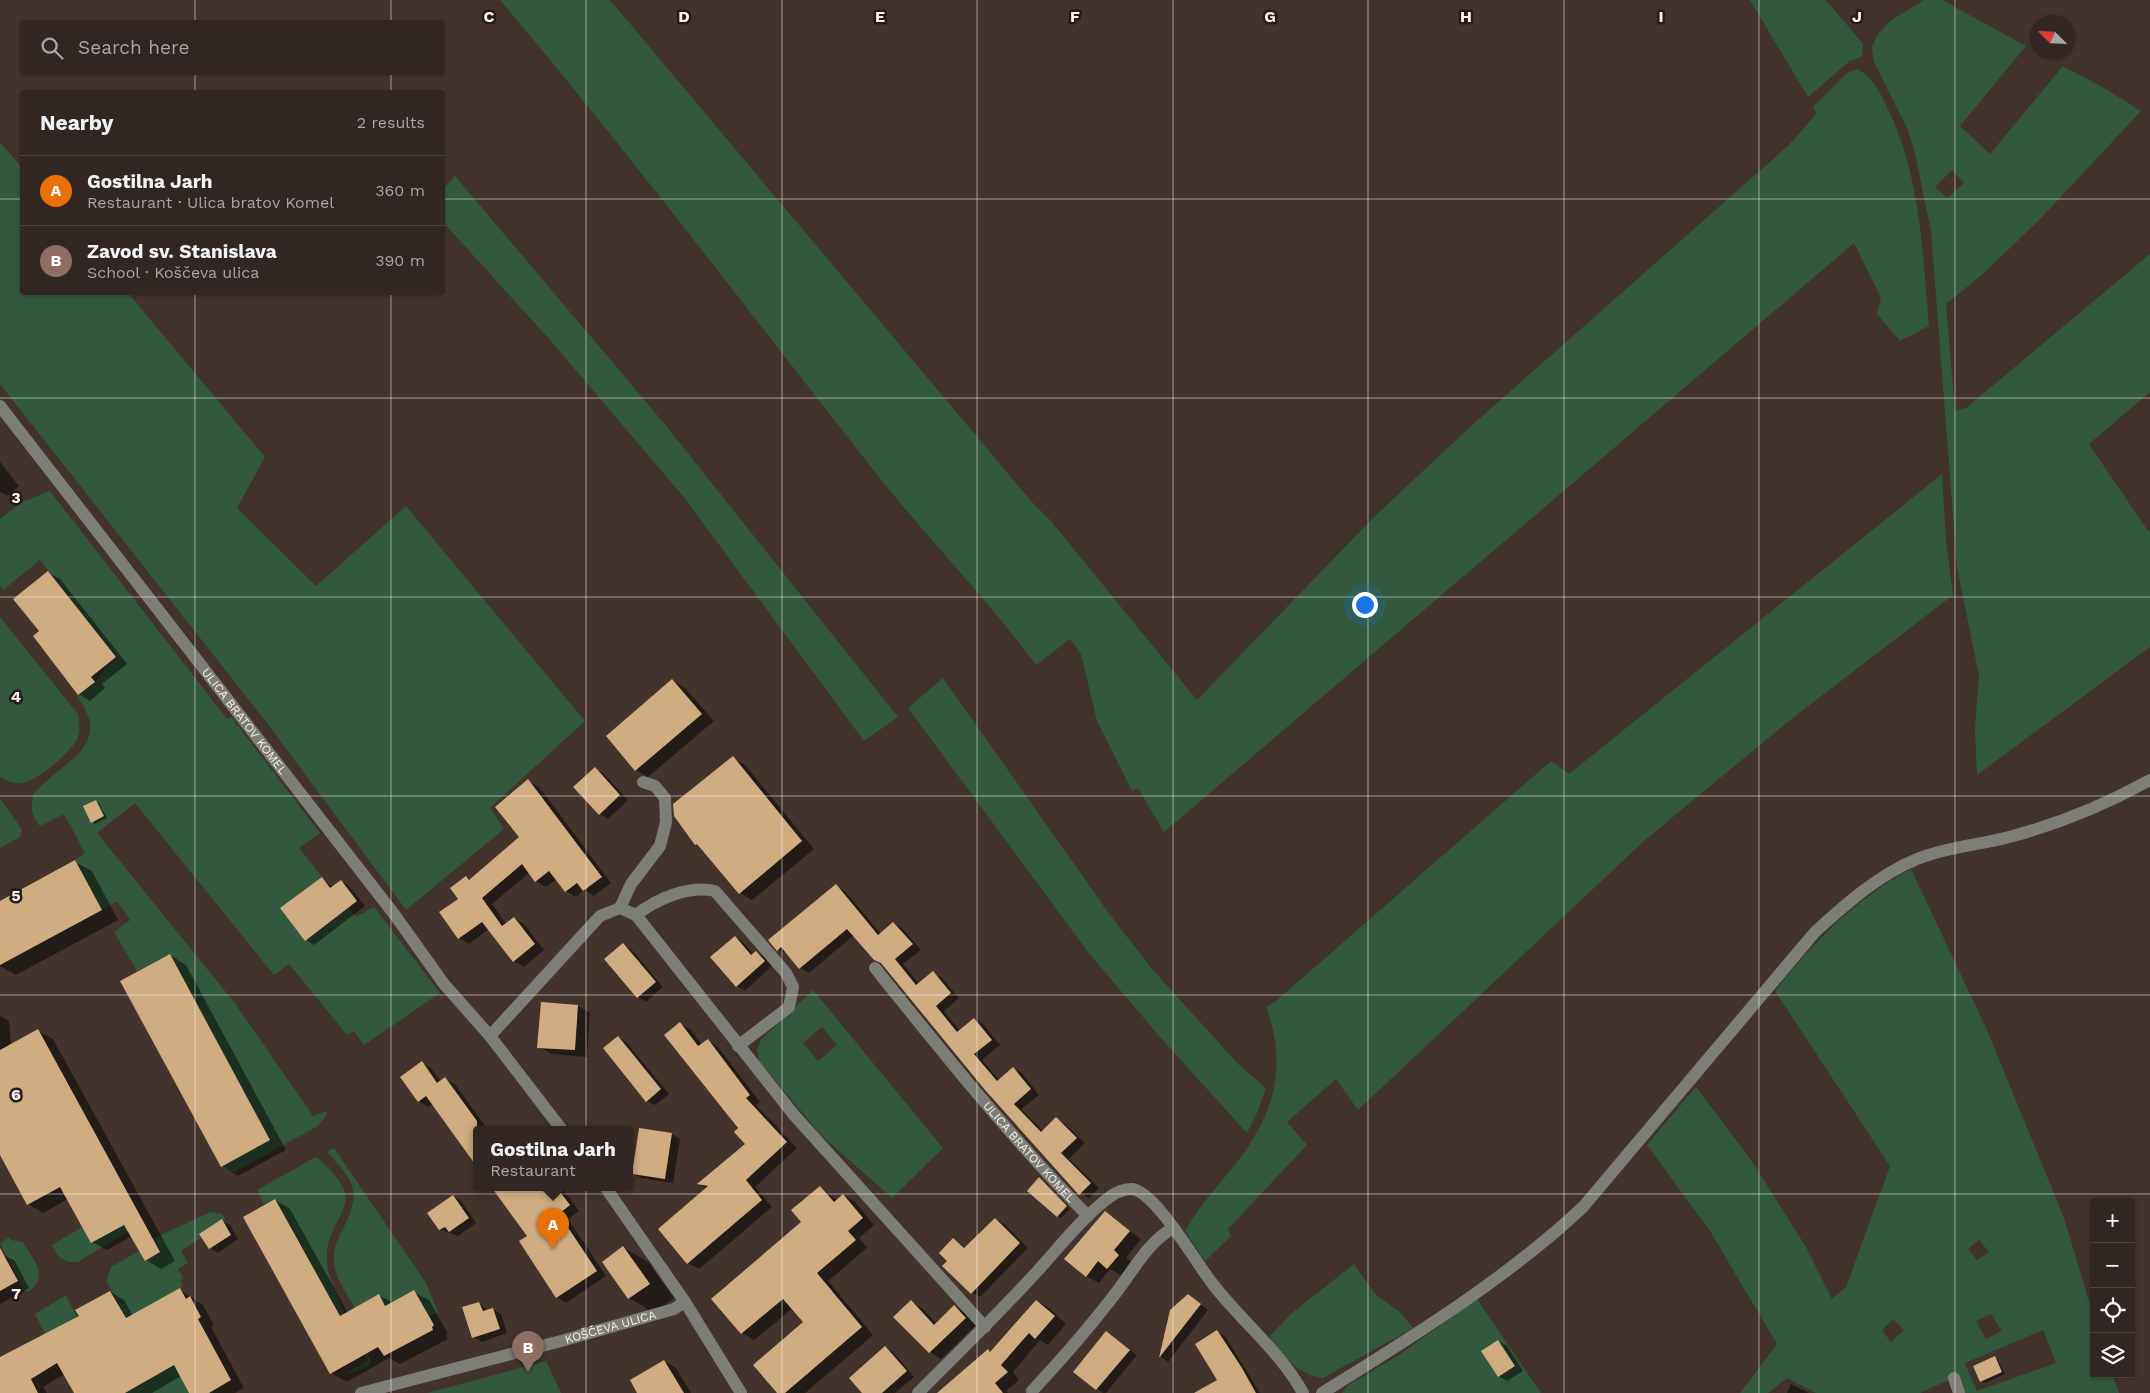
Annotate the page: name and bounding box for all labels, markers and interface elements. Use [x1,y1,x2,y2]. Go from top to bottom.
text: C [484,7,495,26]
text: D [678,7,690,26]
text: E [875,7,885,26]
text: F [1070,7,1080,26]
text: G [1264,7,1276,26]
text: H [1460,7,1472,26]
text: I [1658,7,1664,26]
text: J [1852,7,1862,26]
north arrow [2030,15,2075,60]
search box [20,20,445,75]
icon: search [38,34,66,62]
text: Search here [78,36,189,59]
text: Nearby [40,110,113,135]
text: 2 results [357,113,425,132]
text: Gostilna Jarh [87,170,213,193]
text: A [51,181,61,200]
text: 360 m [375,181,425,200]
text: Restaurant · Ulica bratov Komel [87,193,334,212]
text: Zavod sv. Stanislava [87,240,277,263]
text: B [51,251,61,270]
text: 390 m [375,251,425,270]
text: School · Koščeva ulica [87,263,259,282]
text: 3 [11,488,21,507]
your location [1352,592,1378,618]
street label: ULICA BRATOV KOMEL [199,665,290,777]
text: 4 [11,687,21,706]
text: 5 [11,886,21,905]
text: 6 [11,1085,21,1104]
street label: ULICA BRATOV KOMEL [980,1099,1078,1205]
popup [473,1126,633,1191]
text: Gostilna Jarh [490,1138,616,1161]
text: Restaurant [490,1161,576,1180]
map controls [2090,1198,2135,1378]
button: + [2090,1198,2135,1243]
pin: A [537,1208,569,1249]
button: − [2090,1243,2135,1288]
text: 7 [11,1284,21,1303]
button: locate [2090,1288,2135,1333]
street label: KOŠČEVA ULICA [563,1307,658,1347]
pin: B [512,1331,544,1372]
button: layers [2090,1333,2135,1378]

